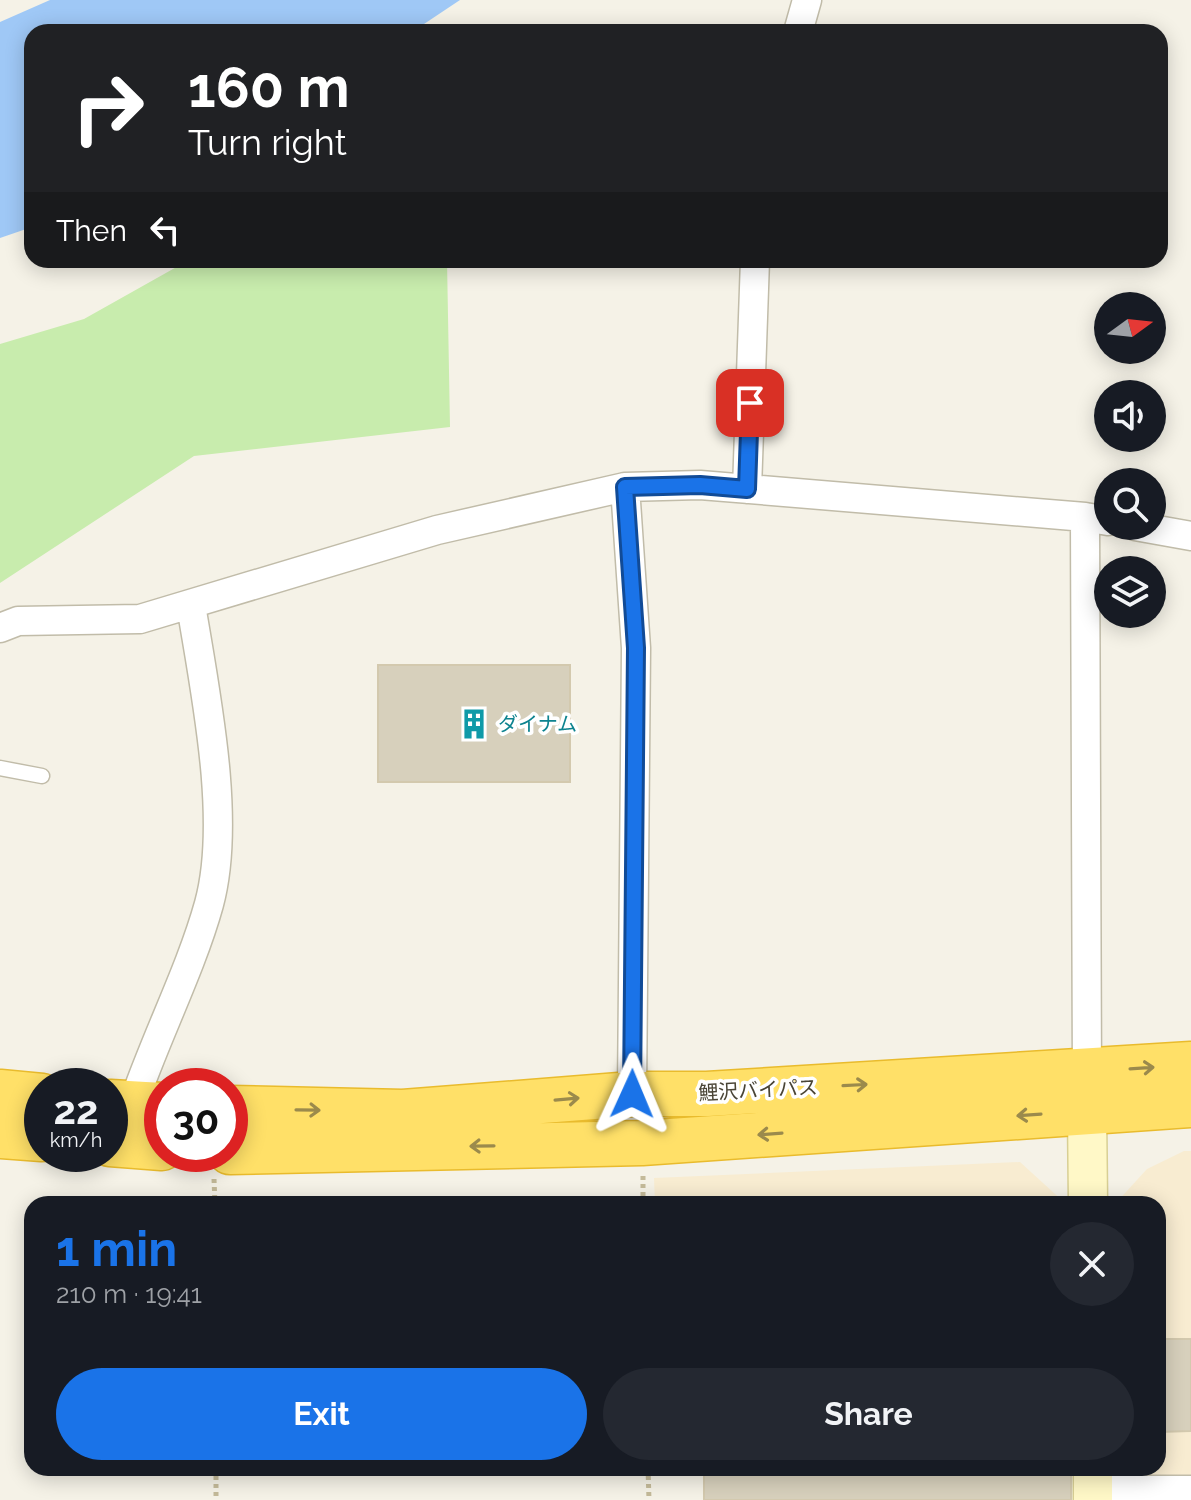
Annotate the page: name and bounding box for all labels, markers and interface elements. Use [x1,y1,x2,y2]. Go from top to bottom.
text: 160 m [188,54,350,120]
icon: right [56,56,160,160]
text: Turn right [188,121,347,163]
icon: left [143,208,187,252]
text: Then [56,213,127,248]
north arrow [1094,292,1166,364]
map controls [1094,292,1166,628]
pin [716,369,784,437]
button: sound [1094,380,1166,452]
icon: arrive [728,381,772,425]
button: search [1094,468,1166,540]
button: layers [1094,556,1166,628]
building icon: ダイナム [457,707,491,741]
place label: ダイナム [498,712,577,736]
position arrow [590,1052,674,1136]
one-way arrow [1128,1060,1155,1075]
speed limit sign: 30 [144,1068,248,1172]
street label: 鯉沢バイパス [698,1075,818,1105]
one-way arrow [841,1077,868,1092]
text: 22 [53,1086,99,1133]
one-way arrow [553,1091,580,1106]
one-way arrow [294,1102,321,1117]
one-way arrow [1016,1108,1043,1123]
one-way arrow [757,1127,784,1142]
text: km/h [50,1128,102,1152]
one-way arrow [469,1139,496,1154]
text: 1 min [56,1221,177,1277]
button: close [1050,1222,1134,1306]
text: 210 m · 19:41 [56,1279,202,1309]
button: Exit [56,1368,587,1460]
button: Share [603,1368,1134,1460]

